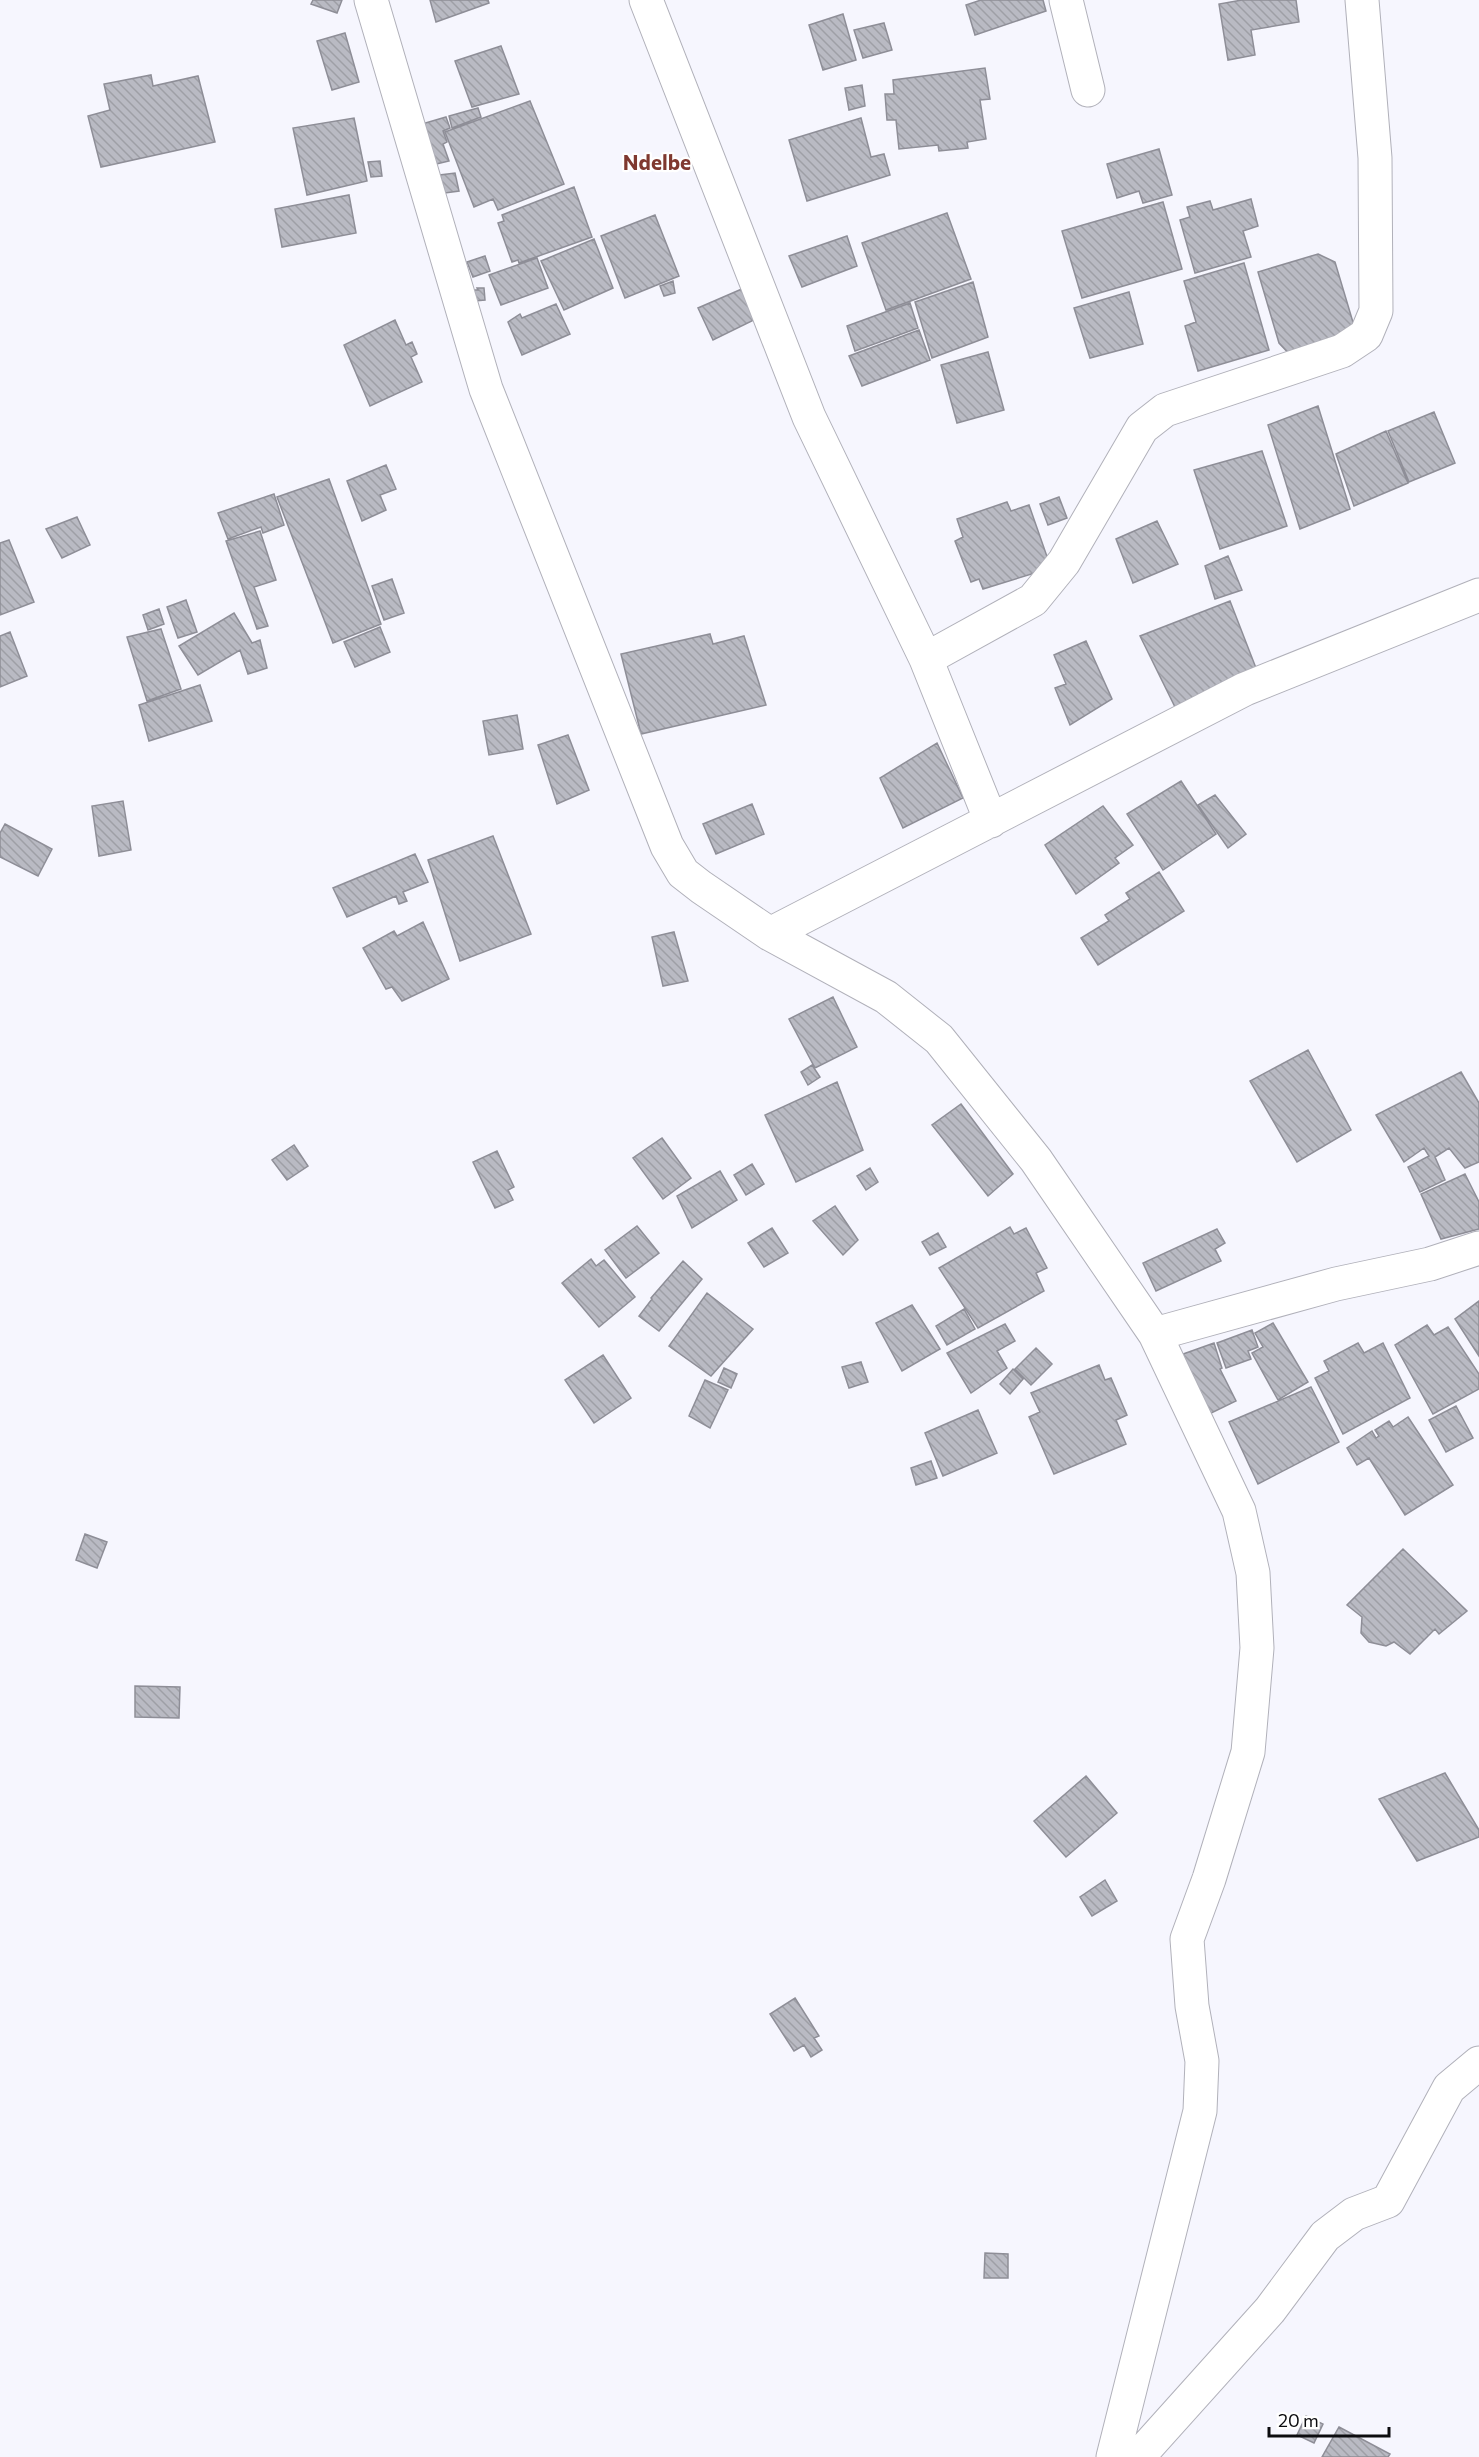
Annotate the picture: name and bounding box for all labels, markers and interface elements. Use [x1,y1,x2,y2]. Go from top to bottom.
district label: Ndelbe [623,149,691,174]
scale bar [1269,2400,1389,2438]
text: 20 m [1278,2409,1319,2431]

